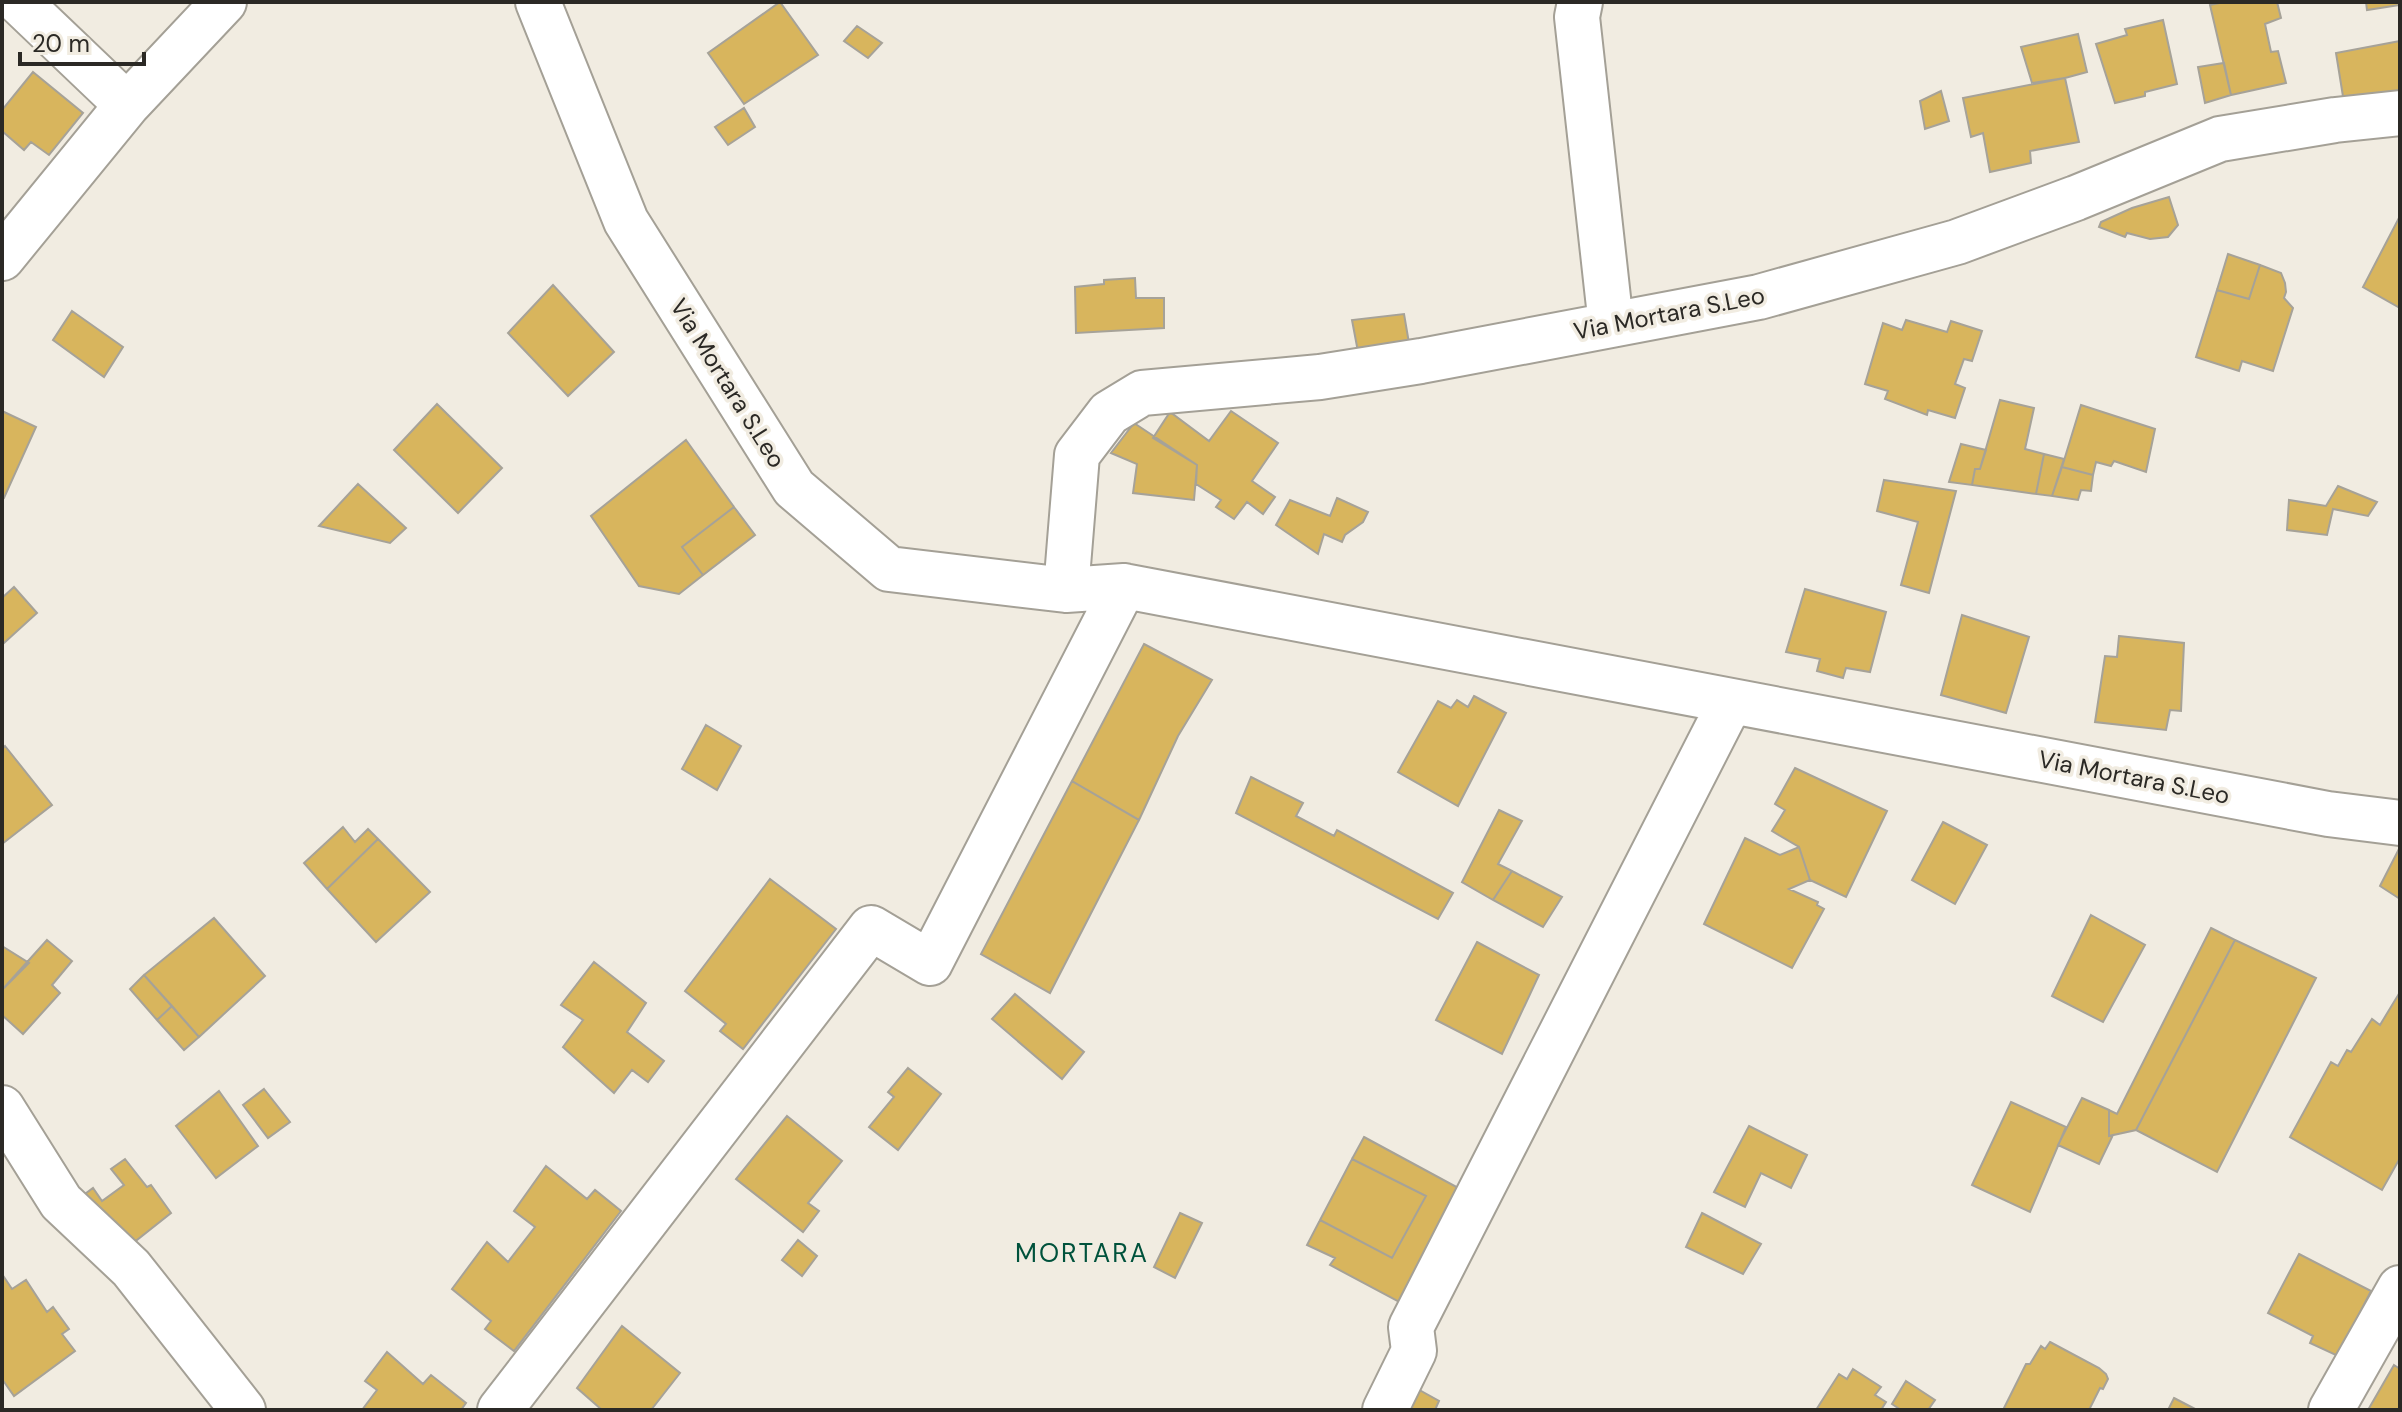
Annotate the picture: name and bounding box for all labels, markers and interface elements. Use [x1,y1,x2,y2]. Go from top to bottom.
scale bar [20,16,144,66]
text: 20 m [32,28,90,59]
street label: Via Mortara S.Leo [1571,279,1767,347]
street label: Via Mortara S.Leo [663,293,793,473]
street label: Via Mortara S.Leo [2036,743,2232,811]
district label: MORTARA [1015,1236,1149,1270]

